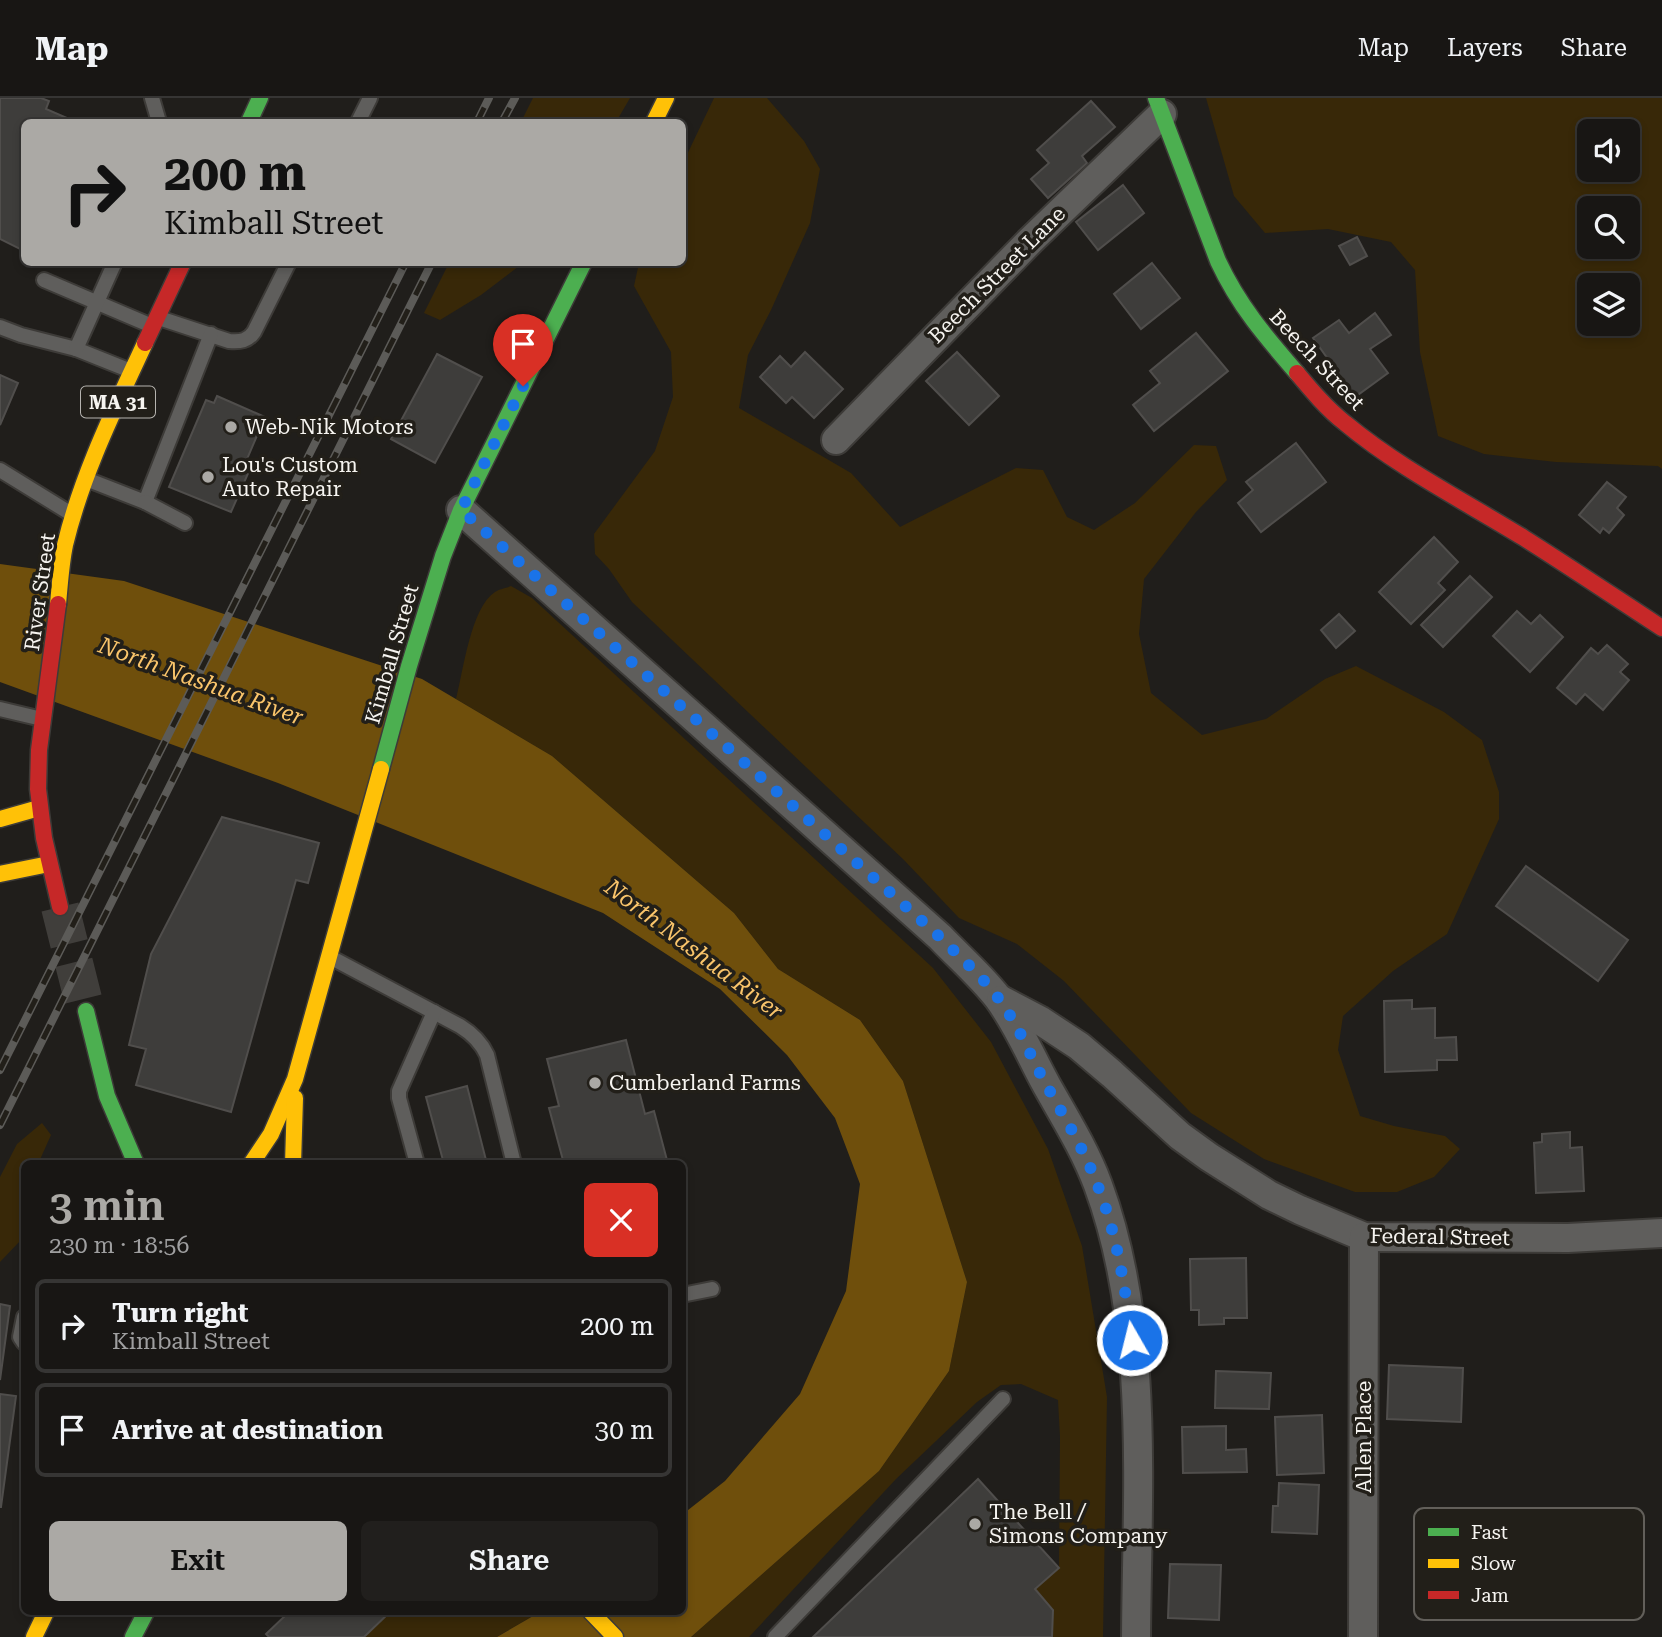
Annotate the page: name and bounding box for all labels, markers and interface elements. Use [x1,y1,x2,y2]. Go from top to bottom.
text: Map [35,29,109,68]
text: Map [1358,34,1409,62]
text: Layers [1447,34,1523,62]
text: Share [1561,34,1627,62]
map controls [1577,119,1640,336]
button: sound [1577,119,1640,182]
text: 200 m [164,145,306,202]
icon: right [49,147,140,238]
button: search [1577,196,1640,259]
street label: Beech Street Lane [924,202,1070,348]
text: Kimball Street [164,204,384,242]
button: layers [1577,273,1640,336]
street label: Beech Street [1264,305,1370,415]
pin [493,314,553,386]
icon: arrive [504,325,542,363]
road number: MA 31 [81,386,155,418]
place label: Web-Nik Motors [245,415,414,439]
marker: Web-Nik Motors [223,419,239,435]
place label: Lou's Custom Auto Repair [222,453,358,501]
marker: Lou's Custom Auto Repair [200,469,216,485]
street label: River Street [20,531,60,652]
street label: Kimball Street [361,581,423,727]
water label: North Nashua River [94,632,307,731]
water label: North Nashua River [599,873,788,1025]
place label: Cumberland Farms [609,1071,801,1095]
marker: Cumberland Farms [587,1075,603,1091]
text: 3 min [49,1181,165,1230]
button: close [584,1183,658,1257]
street label: Federal Street [1370,1224,1510,1250]
text: 230 m · 18:56 [49,1232,189,1259]
text: Turn right [112,1298,248,1328]
position arrow [1095,1303,1169,1377]
icon: right [53,1307,91,1345]
text: 200 m [580,1311,654,1341]
text: Kimball Street [112,1328,270,1355]
street label: Allen Place [1352,1381,1376,1493]
icon: arrive [53,1411,91,1449]
text: Arrive at destination [112,1415,383,1445]
text: 30 m [595,1415,654,1445]
place label: The Bell / Simons Company [989,1500,1168,1548]
legend [1414,1508,1644,1620]
marker: The Bell / Simons Company [967,1516,983,1532]
button: Exit [49,1521,347,1601]
button: Share [361,1521,658,1601]
text: Fast [1471,1521,1508,1544]
text: Slow [1471,1552,1516,1575]
text: Jam [1471,1584,1509,1607]

